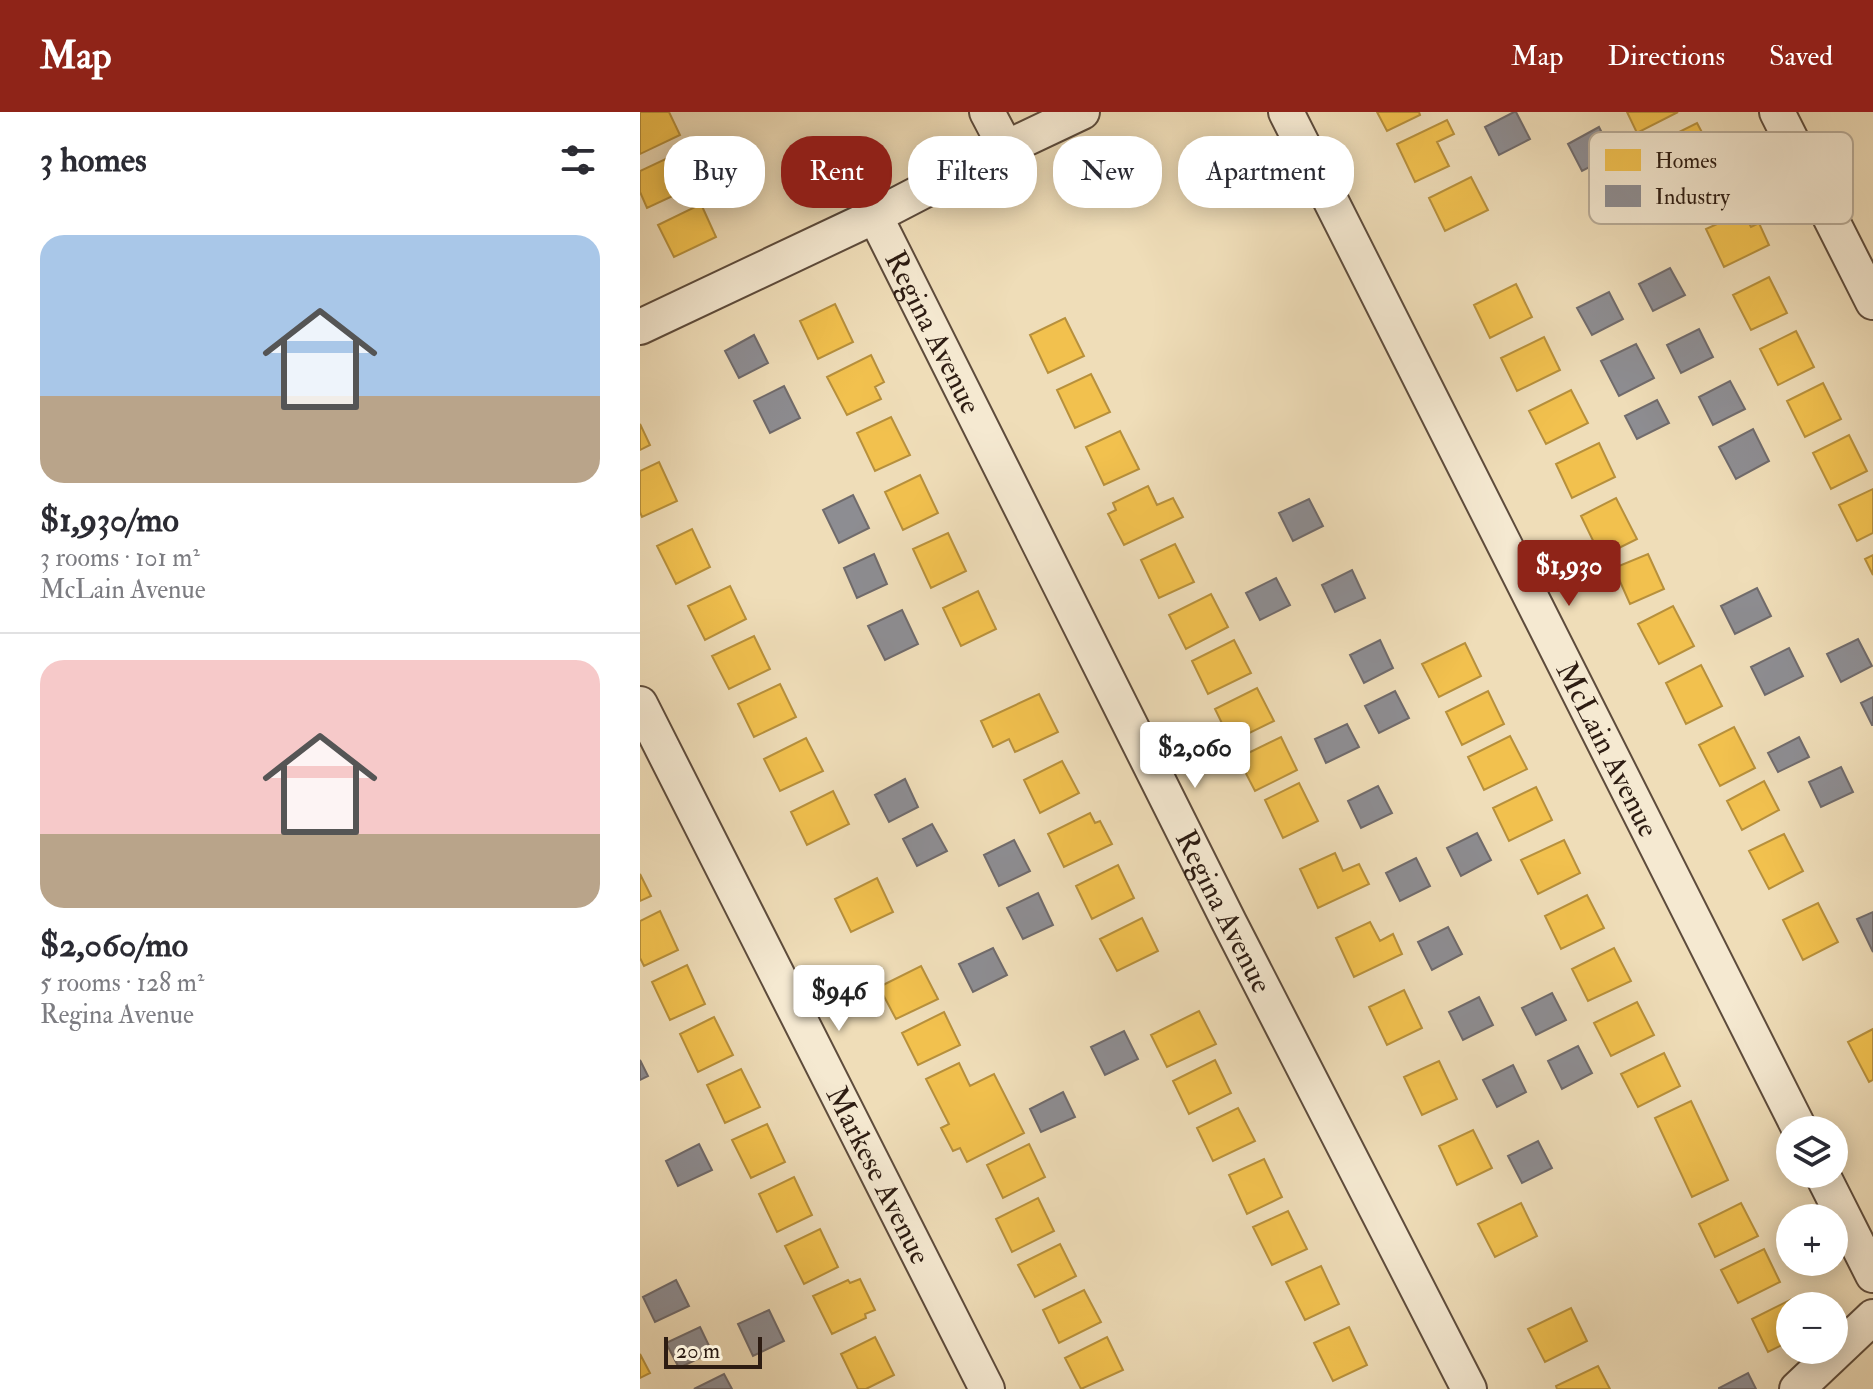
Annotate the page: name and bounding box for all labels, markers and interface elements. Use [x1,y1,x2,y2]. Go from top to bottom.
text: Map [40,32,111,80]
text: Map [1511,39,1564,74]
text: Directions [1608,39,1725,74]
text: Saved [1769,39,1833,74]
legend [1589,132,1853,224]
chip: Buy [664,136,765,208]
chip: Rent [781,136,892,208]
chip: Filters [908,136,1037,208]
chip: New [1053,136,1162,208]
chip: Apartment [1178,136,1354,208]
icon: filters [556,138,600,182]
text: 3 homes [40,139,147,182]
text: Homes [1655,147,1717,175]
text: Industry [1655,183,1730,211]
street label: Regina Avenue [876,245,989,420]
icon: home [248,287,392,431]
text: $1,930/mo [40,499,179,542]
pin: $1,930 [1504,540,1634,608]
text: 3 rooms · 101 m² [40,542,200,574]
text: $1,930 [1536,550,1602,582]
text: McLain Avenue [40,574,206,606]
street label: McLain Avenue [1548,656,1667,843]
icon: home [248,712,392,856]
pin: $2,060 [1130,722,1260,790]
text: $2,060 [1158,732,1232,764]
street label: Regina Avenue [1167,824,1280,999]
text: $2,060/mo [40,924,188,967]
pin: $946 [792,965,886,1033]
text: 5 rooms · 128 m² [40,967,204,999]
text: $946 [811,975,867,1007]
text: Regina Avenue [40,999,194,1031]
street label: Markese Avenue [818,1080,939,1270]
map controls [1776,1116,1848,1364]
button: layers [1776,1116,1848,1188]
button: + [1776,1204,1848,1276]
button: − [1776,1292,1848,1364]
scale bar [664,1333,762,1369]
text: 20 m [676,1337,720,1365]

